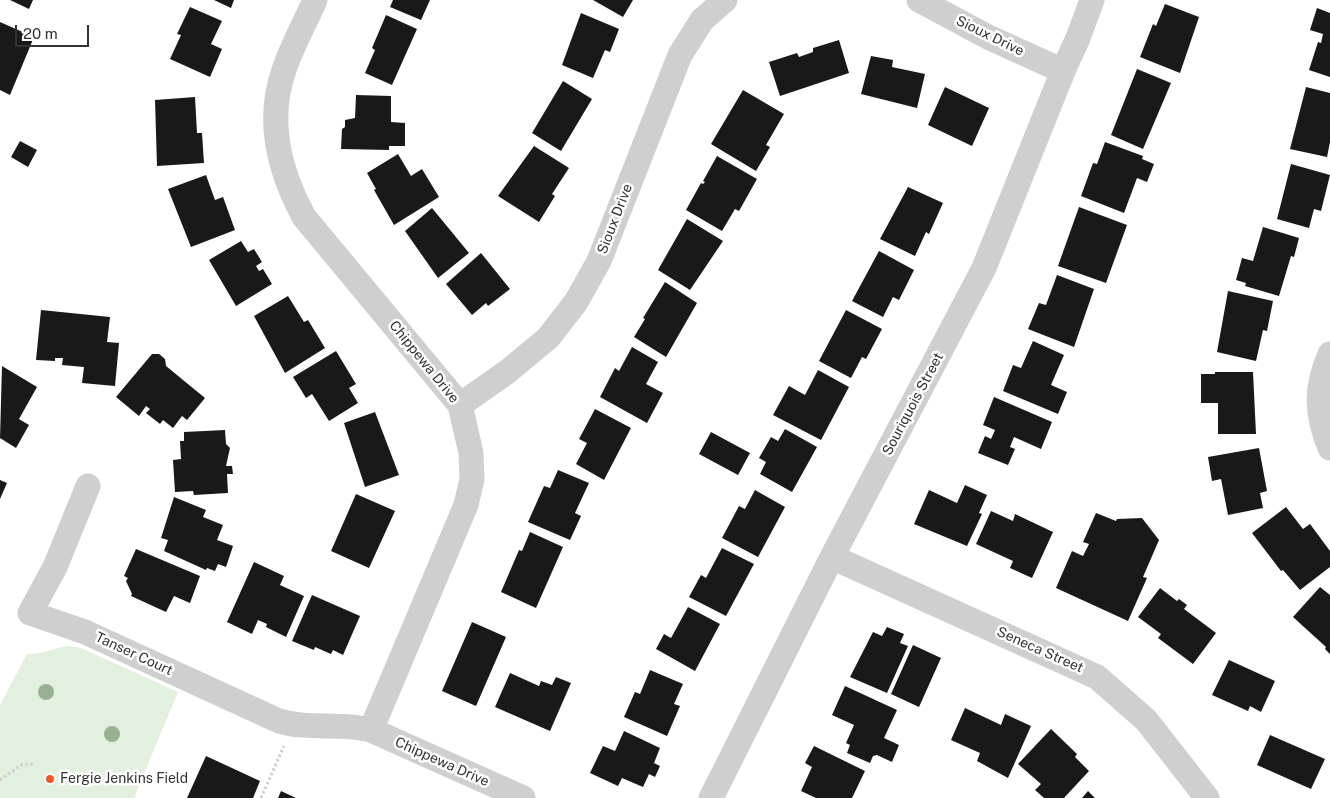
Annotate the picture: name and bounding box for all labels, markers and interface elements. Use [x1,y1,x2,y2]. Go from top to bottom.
street label: Sioux Drive [953,12,1027,60]
scale bar [18,15,91,47]
text: 20 m [23,25,58,42]
street label: Sioux Drive [594,182,636,256]
street label: Chippewa Drive [386,317,462,407]
street label: Souriquois Street [879,350,947,458]
street label: Seneca Street [994,623,1086,677]
street label: Tanser Court [93,629,175,679]
street label: Chippewa Drive [392,734,492,790]
place label: Fergie Jenkins Field [60,771,188,787]
marker: Fergie Jenkins Field [44,773,56,785]

